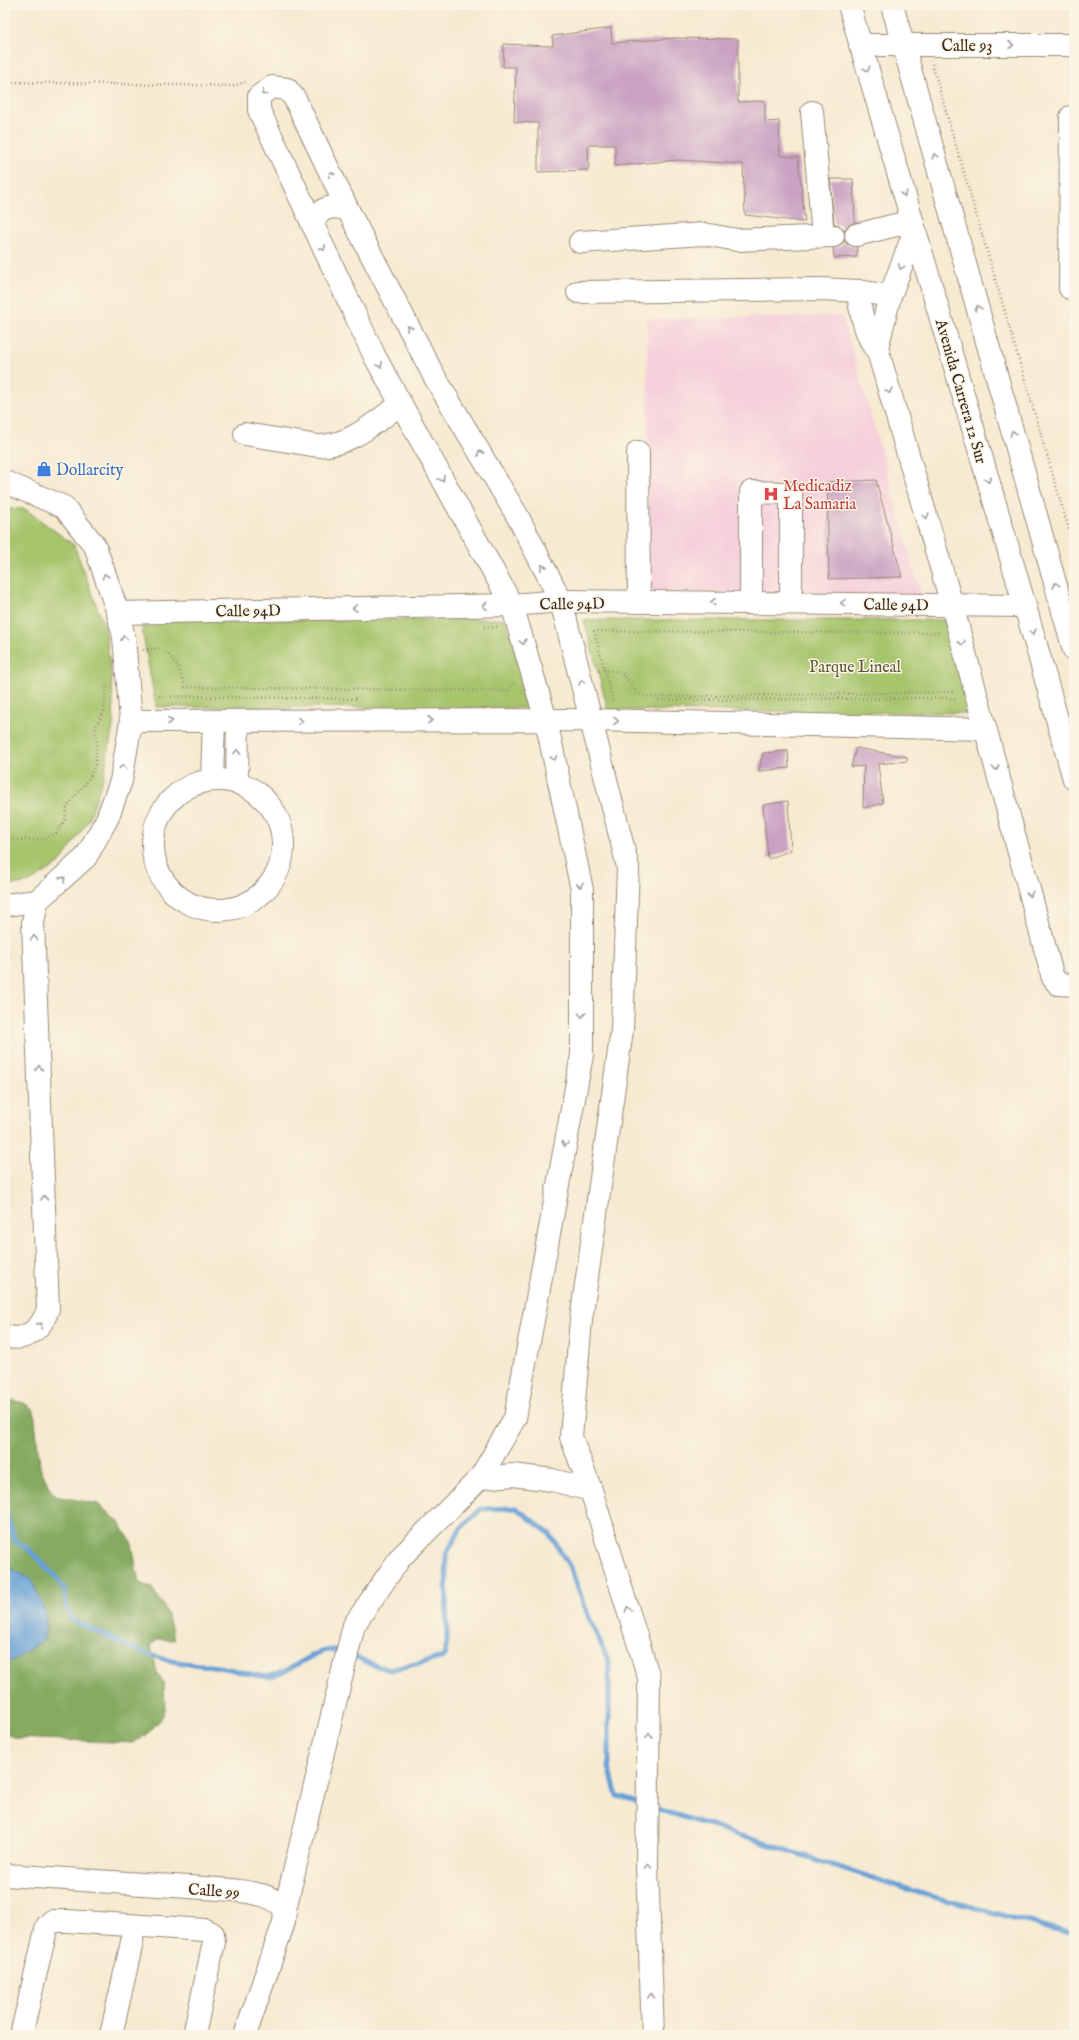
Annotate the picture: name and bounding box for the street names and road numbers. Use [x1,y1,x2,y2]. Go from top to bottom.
street label: Calle 93 [942,37,992,57]
street label: Avenida Carrera 12 Sur [930,316,990,466]
street label: Calle 94D [539,594,605,616]
street label: Calle 94D [863,595,929,617]
street label: Calle 94D [215,601,281,623]
street label: Calle 99 [187,1880,240,1904]

